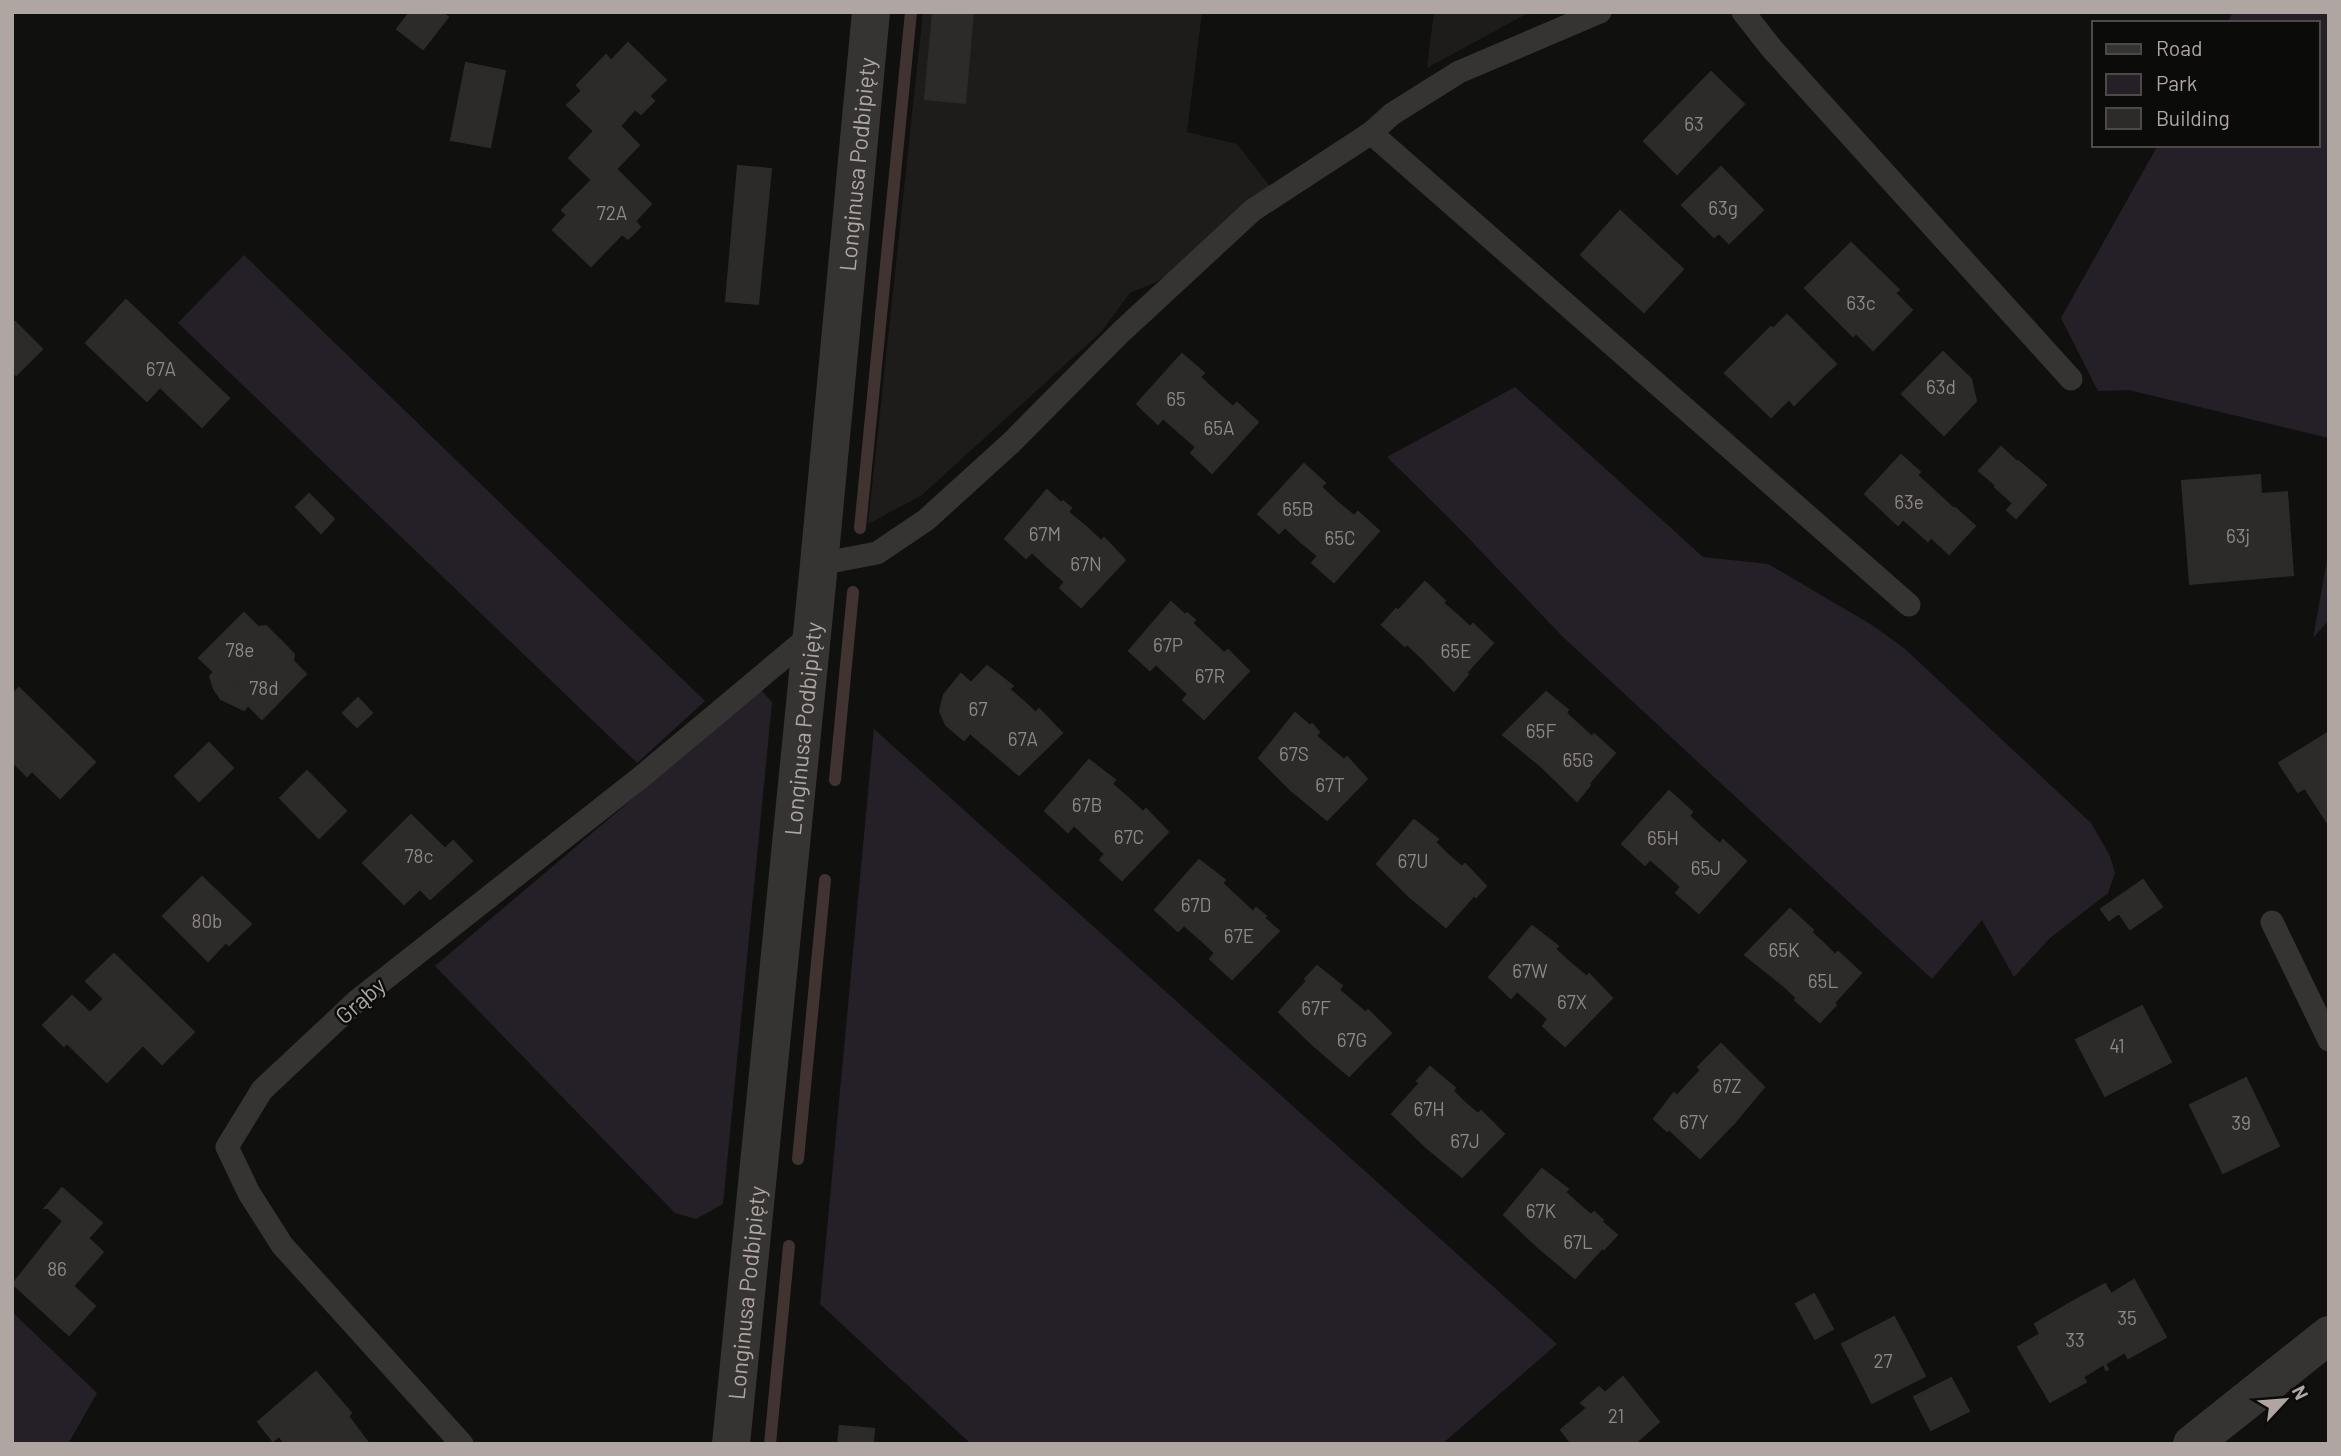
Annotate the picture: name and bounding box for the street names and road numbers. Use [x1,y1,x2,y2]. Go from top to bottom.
street label: Longinusa Podbipięty [833,56,881,272]
street label: Longinusa Podbipięty [778,620,827,837]
street label: Grąby [329,970,391,1029]
street label: Longinusa Podbipięty [722,1184,771,1401]

